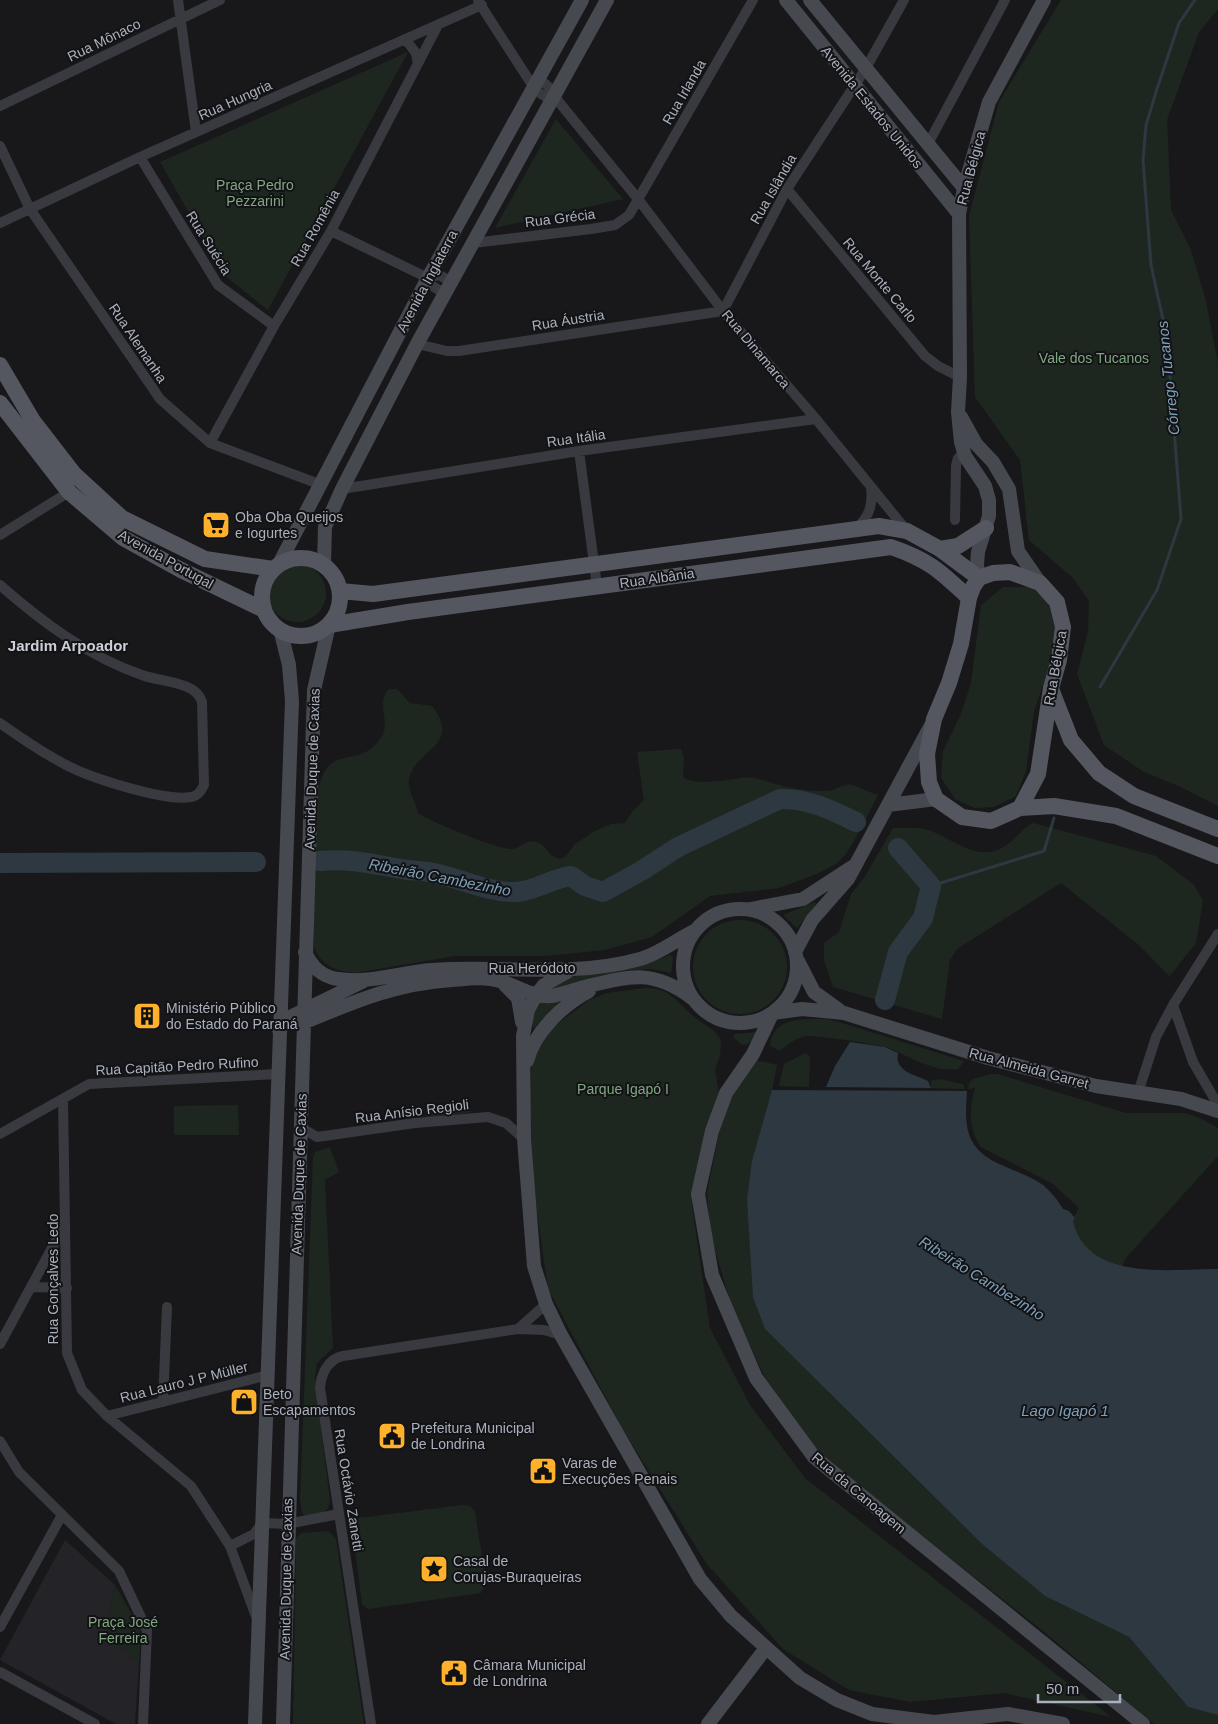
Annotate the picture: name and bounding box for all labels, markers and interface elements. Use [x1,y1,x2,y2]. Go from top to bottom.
street label: Rua Mônaco [65,15,143,65]
street label: Avenida Estados Unidos [818,43,926,171]
street label: Rua Irlanda [659,56,709,127]
street label: Rua Hungria [196,77,274,123]
street label: Rua Bélgica [954,129,989,207]
street label: Rua Islândia [747,151,799,227]
park label: Praça Pedro Pezzarini [216,177,294,209]
street label: Rua Romênia [287,187,343,269]
street label: Rua Grécia [524,206,596,230]
street label: Rua Suécia [183,208,235,278]
street label: Avenida Inglaterra [393,227,461,335]
street label: Rua Monte Carlo [840,234,920,326]
street label: Rua Alemanha [106,300,170,386]
street label: Rua Áustria [531,306,606,334]
street label: Rua Dinamarca [719,307,794,392]
water label: Córrego Tucanos [1153,320,1182,436]
park label: Vale dos Tucanos [1039,350,1149,366]
street label: Rua Itália [546,426,607,450]
place label: Oba Oba Queijos e Iogurtes [235,509,343,541]
supermarket icon: Oba Oba Queijos e Iogurtes [201,510,231,540]
street label: Avenida Portugal [116,526,216,592]
street label: Rua Albânia [618,565,696,591]
street label: Rua Bélgica [1041,629,1069,707]
district label: Jardim Arpoador [8,637,128,654]
street label: Avenida Duque de Caxias [301,688,323,850]
water label: Ribeirão Cambezinho [368,855,512,899]
street label: Rua Heródoto [488,960,576,976]
place label: Ministério Público do Estado do Paraná [166,1000,298,1032]
building icon: Ministério Público do Estado do Paraná [132,1001,162,1031]
street label: Rua Almeida Garret [968,1044,1091,1092]
street label: Rua Capitão Pedro Rufino [95,1054,259,1078]
park label: Parque Igapó I [577,1081,669,1097]
street label: Avenida Duque de Caxias [288,1093,310,1255]
street label: Rua Anísio Regioli [354,1096,470,1126]
street label: Rua Gonçalves Ledo [45,1213,61,1344]
water label: Ribeirão Cambezinho [916,1233,1048,1323]
street label: Rua Lauro J P Müller [118,1358,250,1406]
place label: Beto Escapamentos [263,1386,356,1418]
shop icon: Beto Escapamentos [229,1387,259,1417]
water label: Lago Igapó 1 [1021,1402,1109,1419]
place label: Prefeitura Municipal de Londrina [411,1420,535,1452]
public building icon: Prefeitura Municipal de Londrina [377,1421,407,1451]
street label: Rua Octávio Zanetti [331,1428,367,1552]
street label: Rua da Canoagem [809,1449,909,1537]
place label: Varas de Execuções Penais [562,1455,677,1487]
public building icon: Varas de Execuções Penais [528,1456,558,1486]
street label: Avenida Duque de Caxias [277,1498,295,1660]
place label: Casal de Corujas-Buraqueiras [453,1553,581,1585]
place icon: Casal de Corujas-Buraqueiras [419,1554,449,1584]
park label: Praça José Ferreira [88,1614,158,1646]
place label: Câmara Municipal de Londrina [473,1657,586,1689]
public building icon: Câmara Municipal de Londrina [439,1658,469,1688]
scale bar [1038,1672,1120,1704]
text: 50 m [1046,1680,1079,1697]

